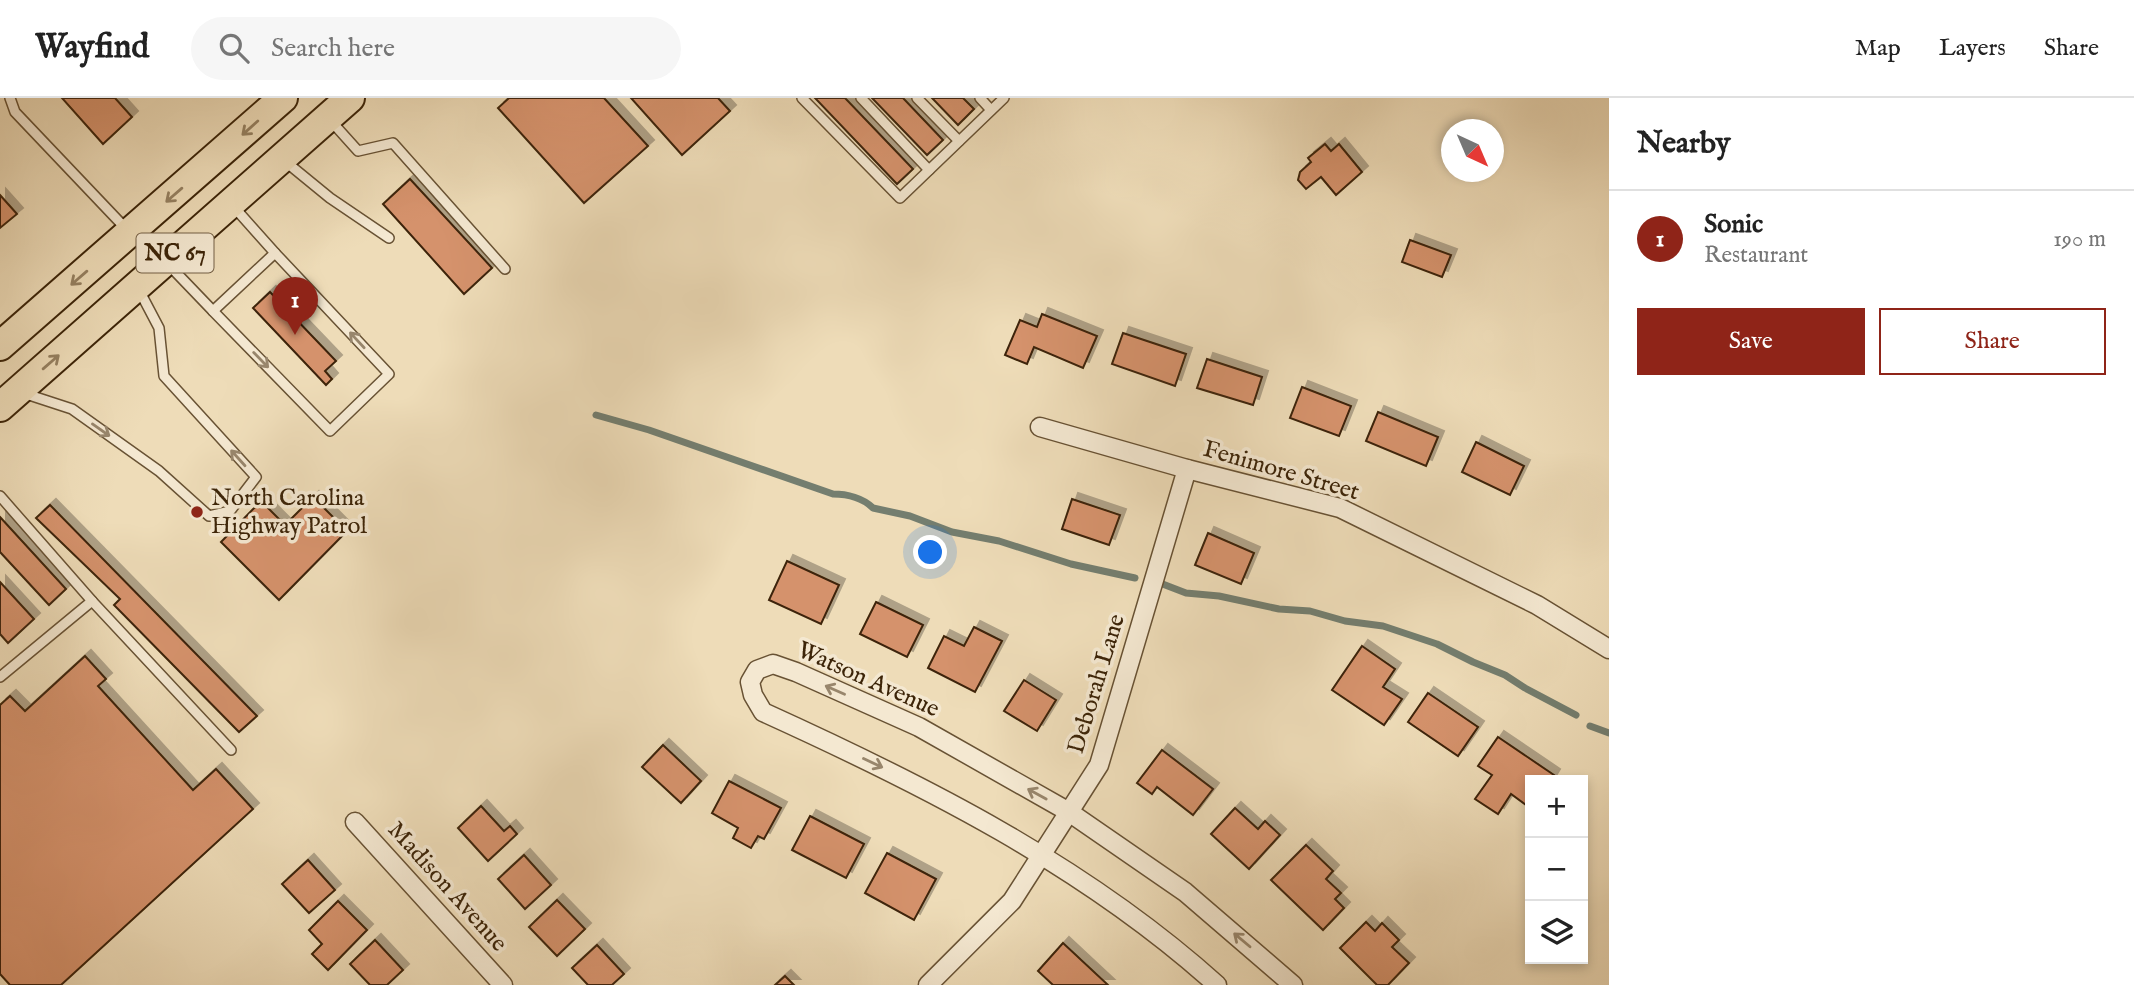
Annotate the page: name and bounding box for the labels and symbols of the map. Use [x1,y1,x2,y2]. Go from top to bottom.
north arrow [1441,119,1504,182]
one-way arrow [241,120,259,136]
one-way arrow [165,187,183,203]
road number: NC 67 [136,234,214,272]
one-way arrow [70,270,88,286]
pin: 1 [272,277,318,335]
one-way arrow [349,332,366,349]
one-way arrow [252,351,269,368]
one-way arrow [42,354,60,370]
one-way arrow [91,423,110,437]
street label: Fenimore Street [1199,434,1363,508]
one-way arrow [230,450,247,467]
place label: North Carolina Highway Patrol [211,483,367,542]
marker: North Carolina Highway Patrol [189,504,205,520]
your location [913,535,947,569]
street label: Deborah Lane [1061,610,1133,758]
street label: Watson Avenue [792,635,944,725]
one-way arrow [825,683,846,696]
one-way arrow [862,757,883,771]
one-way arrow [1027,787,1047,801]
street label: Madison Avenue [380,815,514,959]
one-way arrow [1233,932,1251,947]

